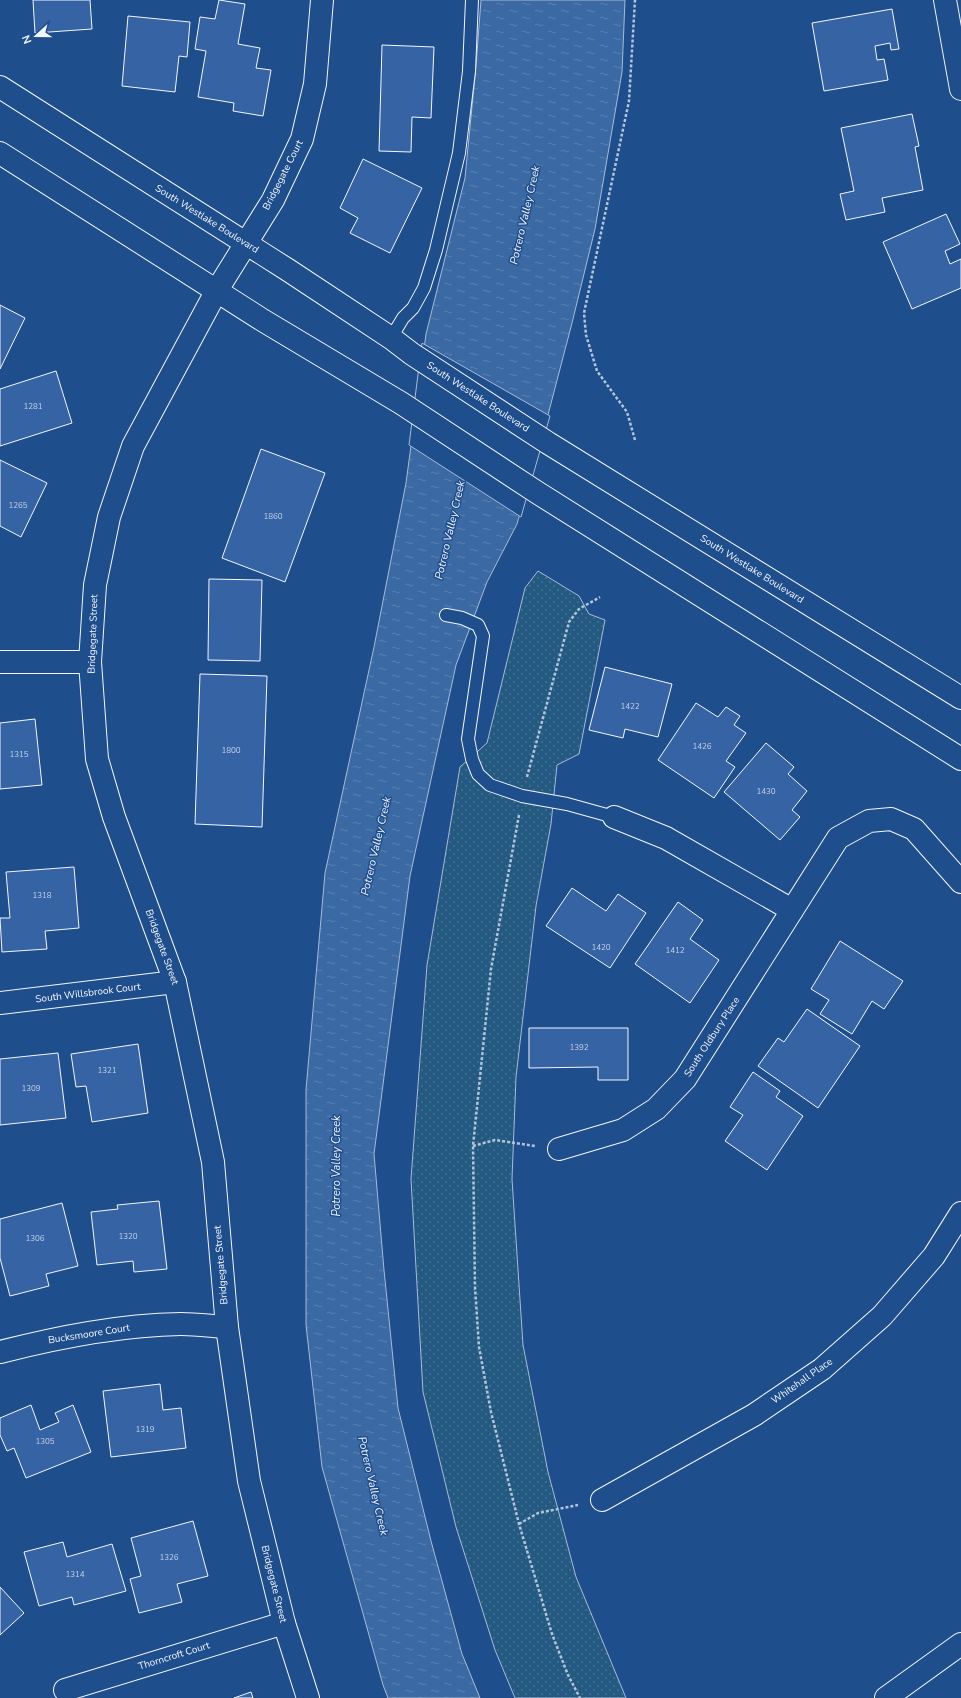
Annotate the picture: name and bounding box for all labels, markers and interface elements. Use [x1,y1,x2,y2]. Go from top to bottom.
north arrow [16,16,56,56]
text: N [19,33,36,46]
street label: Bridgegate Court [259,137,307,213]
water label: Potrero Valley Creek [506,164,544,266]
street label: South Westlake Boulevard [152,181,262,257]
street label: South Westlake Boulevard [424,358,532,436]
house number: 1281 [23,401,43,412]
water label: Potrero Valley Creek [431,479,469,581]
house number: 1265 [8,500,28,511]
house number: 1860 [263,511,283,522]
street label: South Westlake Boulevard [697,531,807,607]
street label: Bridgegate Street [85,594,101,674]
house number: 1422 [620,701,640,712]
house number: 1426 [692,741,712,752]
house number: 1800 [221,745,241,756]
house number: 1315 [9,749,29,760]
house number: 1430 [756,786,776,797]
water label: Potrero Valley Creek [357,795,395,897]
house number: 1318 [32,890,52,901]
street label: Bridgegate Street [142,907,182,987]
house number: 1420 [591,942,611,953]
house number: 1412 [665,945,685,956]
street label: South Willsbrook Court [35,980,142,1006]
street label: South Oldbury Place [681,994,743,1080]
house number: 1392 [569,1042,589,1053]
house number: 1321 [97,1065,117,1076]
house number: 1309 [21,1083,41,1094]
water label: Potrero Valley Creek [329,1115,344,1217]
street label: Bridgegate Street [211,1224,231,1305]
house number: 1320 [118,1231,138,1242]
house number: 1306 [25,1233,45,1244]
street label: Bucksmoore Court [47,1321,131,1347]
street label: Whitehall Place [769,1355,835,1407]
house number: 1319 [135,1424,155,1435]
water label: Potrero Valley Creek [354,1435,392,1537]
house number: 1305 [35,1436,55,1447]
street label: Bridgegate Street [258,1544,291,1625]
house number: 1326 [159,1552,179,1563]
house number: 1314 [65,1569,85,1580]
street label: Thorncroft Court [136,1638,212,1674]

